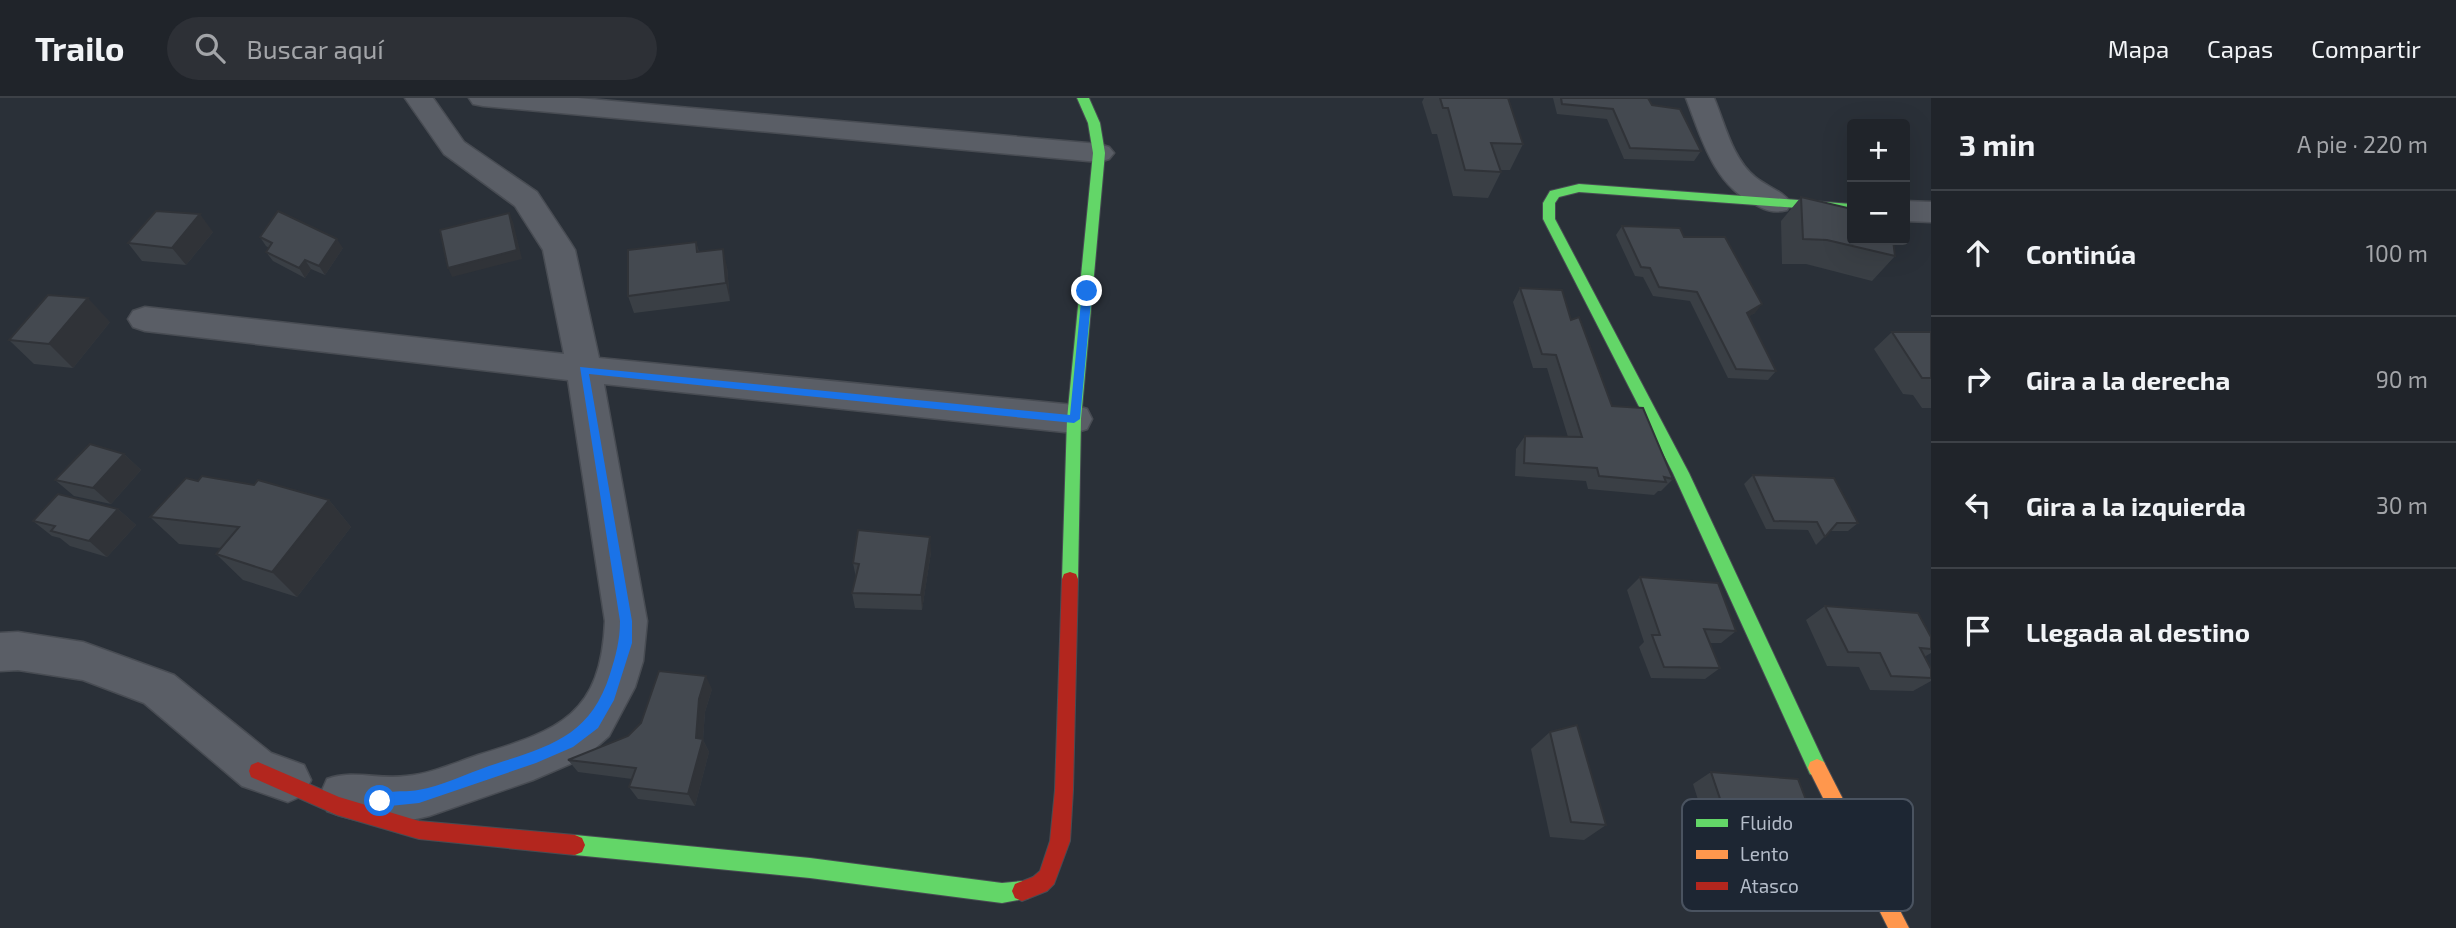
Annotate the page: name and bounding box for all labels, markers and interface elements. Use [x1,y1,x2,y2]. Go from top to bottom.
search box [167,17,657,80]
text: Trailo [35,28,125,68]
icon: search [191,29,229,67]
text: Buscar aquí [247,33,384,64]
text: Mapa [2108,34,2169,63]
text: Capas [2207,34,2273,63]
text: Compartir [2311,34,2421,63]
map controls [1847,119,1910,245]
button: + [1847,119,1910,182]
text: 3 min [1959,126,2035,162]
text: A pie · 220 m [2297,130,2428,158]
button: − [1847,182,1910,245]
icon: ahead [1959,234,1997,272]
text: Continúa [2026,238,2136,269]
text: 100 m [2366,239,2428,267]
route end [1071,275,1102,306]
icon: right [1959,360,1997,398]
text: Gira a la derecha [2026,364,2230,395]
text: 90 m [2376,365,2428,393]
icon: left [1959,486,1997,524]
text: Gira a la izquierda [2026,490,2246,521]
text: 30 m [2376,491,2428,519]
icon: arrive [1959,612,1997,650]
text: Llegada al destino [2026,616,2250,647]
route start [364,785,395,816]
legend [1682,799,1913,911]
text: Fluido [1740,811,1793,834]
text: Lento [1740,842,1789,865]
text: Atasco [1740,874,1799,897]

